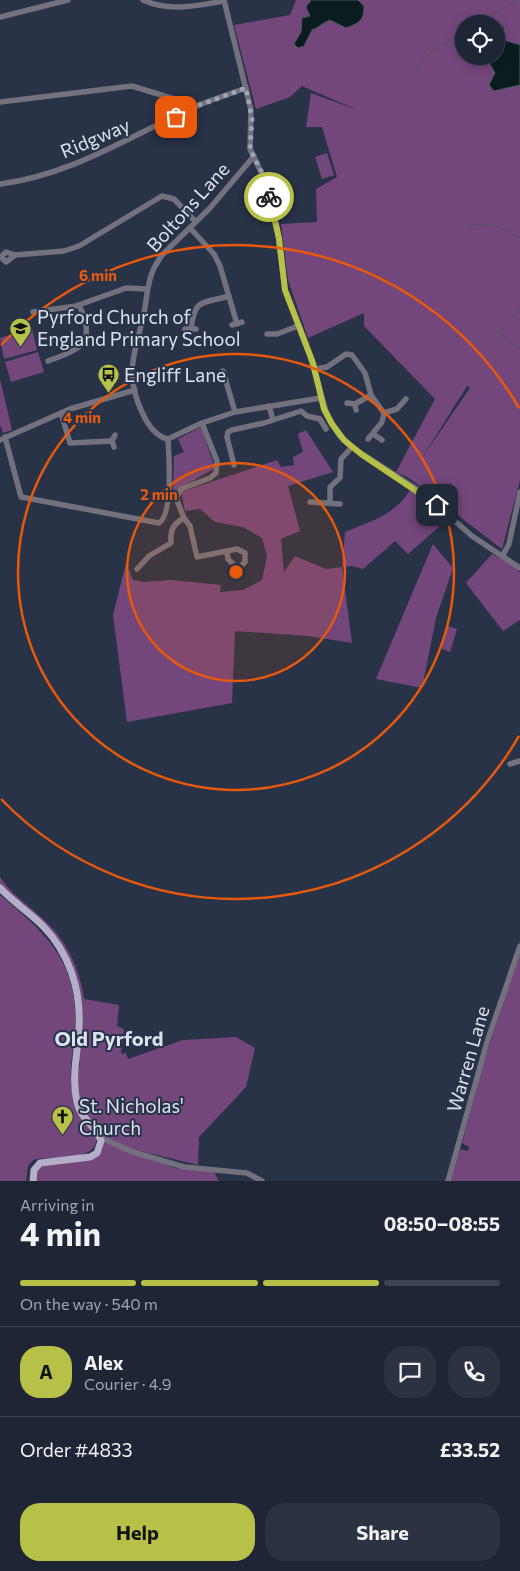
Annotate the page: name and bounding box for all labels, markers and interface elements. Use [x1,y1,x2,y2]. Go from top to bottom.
map controls [455,15,505,65]
button: locate [455,15,505,65]
pin [155,96,197,138]
icon: bag [162,103,190,131]
street label: Ridgway [56,113,133,162]
street label: Boltons Lane [141,157,234,256]
courier [244,172,294,222]
icon: bike [255,183,283,211]
text: 6 min [79,266,117,284]
place label: Pyrford Church of England Primary School [37,305,241,350]
school or university icon: Pyrford Church of England Primary School [9,316,33,347]
bus stop icon: Engliff Lane [96,363,120,394]
place label: Engliff Lane [124,363,226,386]
text: 4 min [63,408,101,426]
pin [416,484,458,526]
text: 2 min [140,485,178,503]
icon: home [423,491,451,519]
centre of rings [227,563,245,581]
street label: Warren Lane [441,1003,494,1115]
district label: Old Pyrford [55,1026,163,1050]
place label: St. Nicholas' Church [79,1094,184,1139]
church icon: St. Nicholas' Church [51,1105,75,1136]
text: Arriving in [20,1195,94,1214]
text: 08:50–08:55 [384,1212,500,1235]
text: 4 min [20,1213,101,1253]
text: On the way · 540 m [20,1294,158,1313]
button: chat [384,1346,436,1398]
button: phone [448,1346,500,1398]
text: Alex [84,1351,124,1374]
text: A [39,1360,53,1383]
text: Courier · 4.9 [84,1374,171,1393]
text: Order #4833 [20,1438,133,1461]
text: £33.52 [440,1438,500,1461]
button: Help [20,1503,255,1561]
button: Share [265,1503,500,1561]

